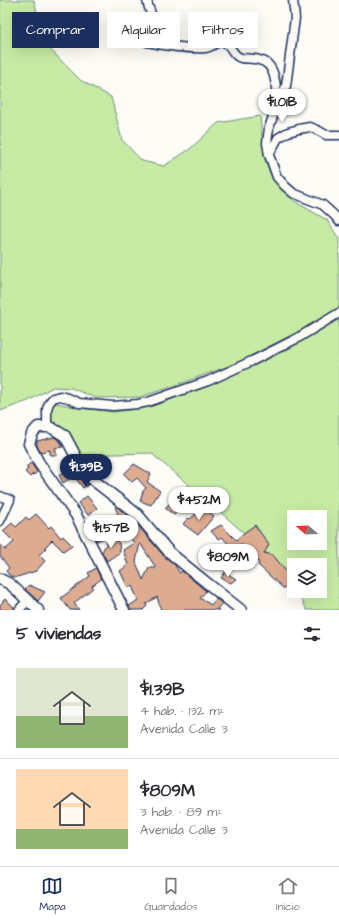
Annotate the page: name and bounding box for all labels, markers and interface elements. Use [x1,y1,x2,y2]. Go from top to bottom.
chip: Comprar [12,12,99,48]
chip: Alquilar [107,12,180,48]
chip: Filtros [188,12,258,48]
pin: $1.01B [249,89,315,123]
text: $1.01B [267,93,297,111]
pin: $1.39B [53,454,119,488]
text: $1.39B [69,458,103,476]
pin: $452M [171,487,227,521]
text: $452M [177,491,221,509]
north arrow [287,510,327,550]
map controls [287,510,327,598]
pin: $1.57B [78,515,144,549]
text: $1.57B [92,519,130,537]
pin: $809M [200,544,256,578]
text: $809M [207,548,249,566]
button: layers [287,558,327,598]
text: 5 viviendas [16,622,101,646]
icon: filters [301,623,323,645]
text: $1.39B [140,678,184,702]
icon: home [48,684,96,732]
text: 4 hab. · 132 m² [140,702,224,720]
text: Avenida Calle 3 [140,720,228,738]
text: $809M [140,779,195,803]
icon: home [48,785,96,833]
text: 3 hab. · 89 m² [140,803,222,821]
text: Avenida Calle 3 [140,821,228,839]
tab: Mapa [39,875,66,914]
tab: Guardados [144,875,198,914]
tab: Inicio [276,875,300,914]

